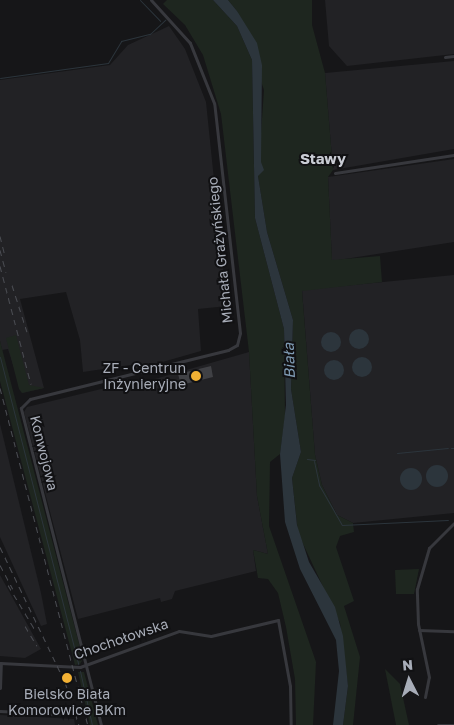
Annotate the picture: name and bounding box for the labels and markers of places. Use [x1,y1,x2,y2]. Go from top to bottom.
place label: ZF - Centrun Inżynieryjne [103,360,186,392]
marker: ZF - Centrun Inżynieryjne [190,370,202,382]
marker: Bielsko Biała Komorowice BKm [61,672,73,684]
place label: Bielsko Biała Komorowice BKm [8,686,126,719]

